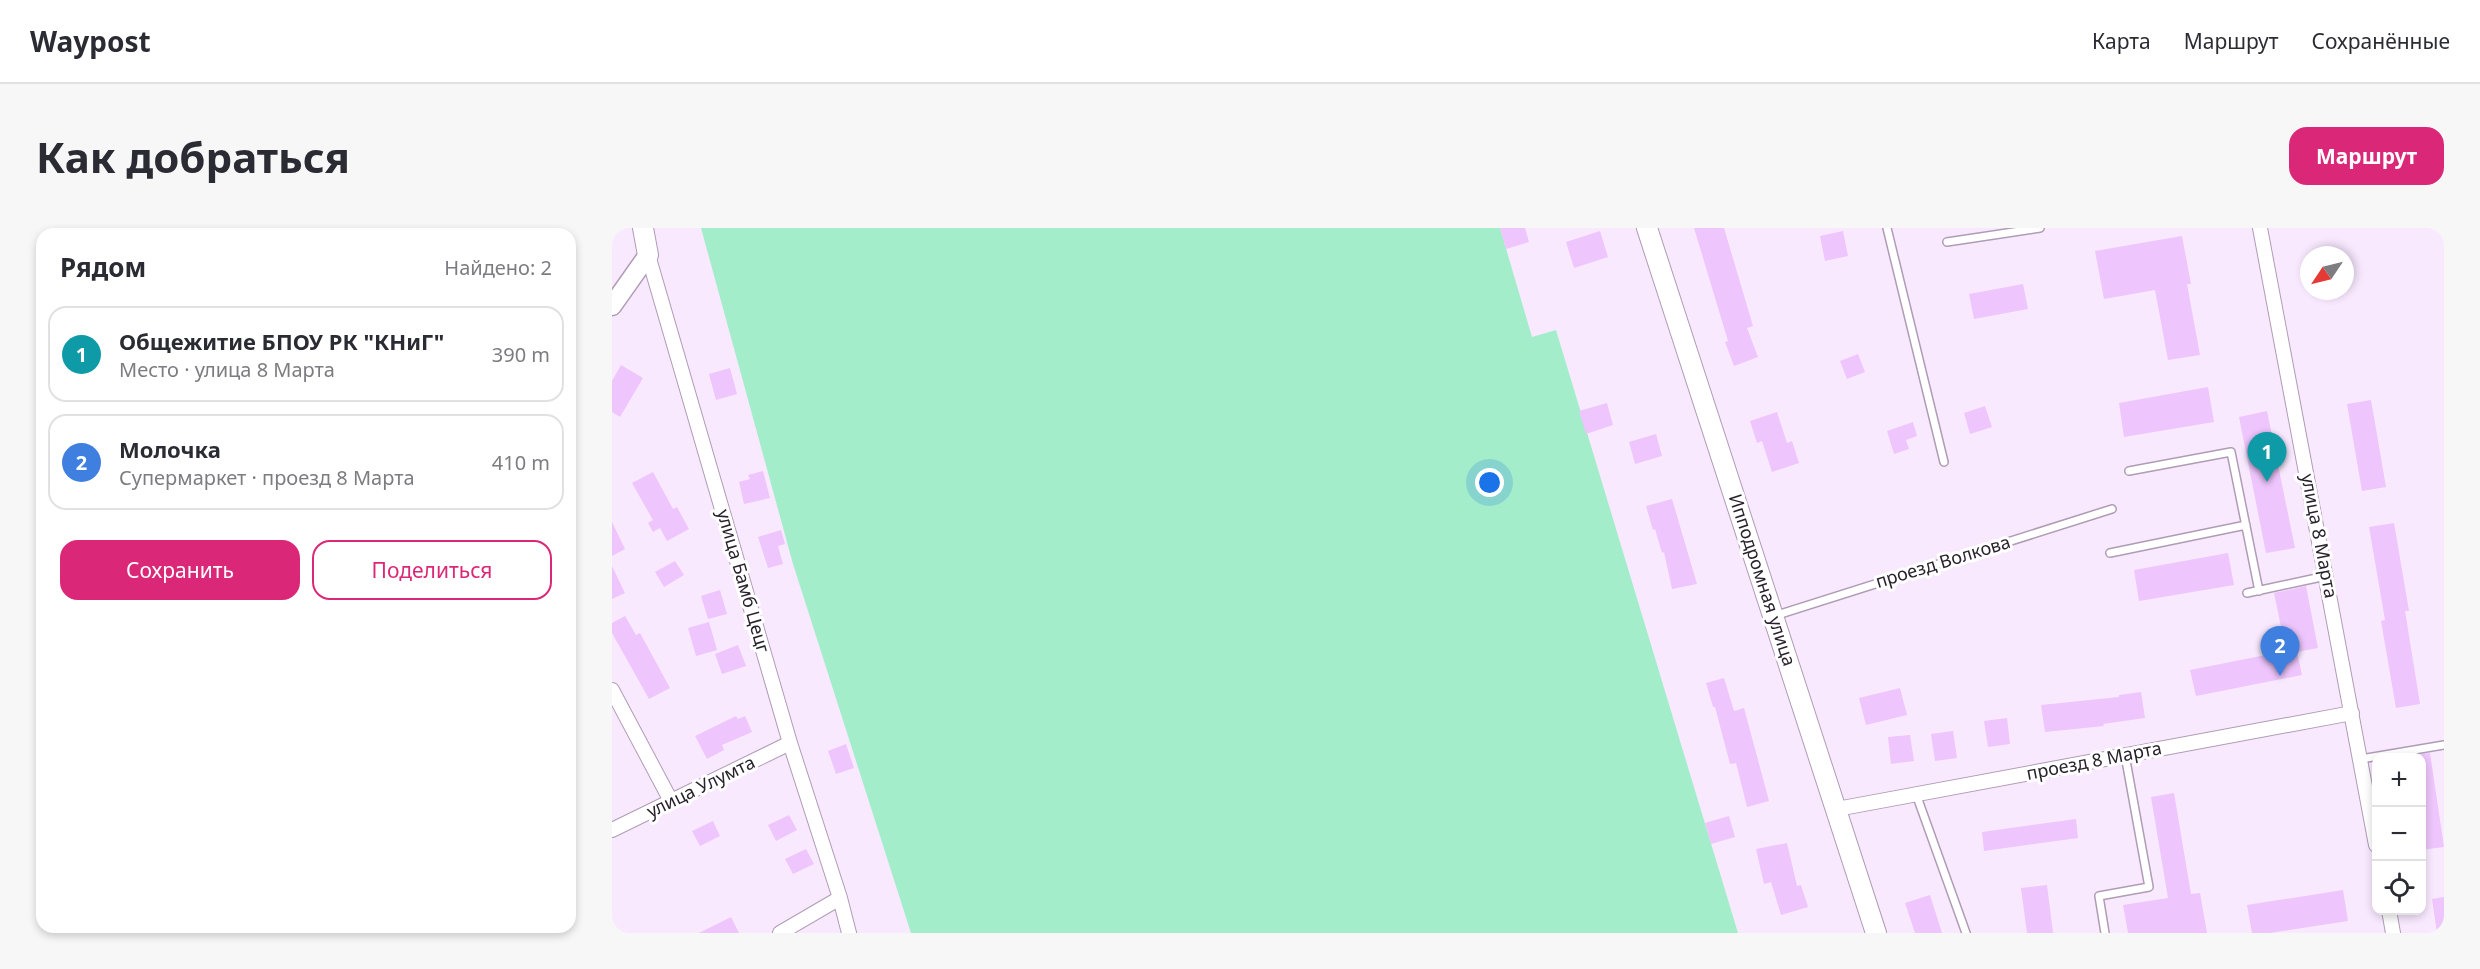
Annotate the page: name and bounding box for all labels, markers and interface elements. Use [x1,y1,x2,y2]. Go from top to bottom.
text: Waypost [30,22,151,60]
text: Карта [2092,27,2151,55]
text: Маршрут [2184,27,2279,55]
text: Сохранённые [2312,27,2450,55]
button: Маршрут [2289,127,2444,185]
text: Как добраться [36,128,350,185]
north arrow [2300,246,2354,300]
text: Рядом [60,249,146,285]
text: Найдено: 2 [444,254,552,281]
text: Общежитие БПОУ РК "КНиГ" [119,326,444,356]
text: 1 [76,341,87,368]
text: 390 m [492,341,550,368]
text: Место · улица 8 Марта [119,356,335,383]
pin: 1 [2248,432,2286,482]
text: Молочка [119,434,221,464]
text: 2 [76,449,87,476]
text: 410 m [492,449,550,476]
text: Супермаркет · проезд 8 Марта [119,464,415,491]
your location [1475,468,1504,497]
street label: улица 8 Марта [2296,472,2344,600]
street label: Ипподромная улица [1724,491,1802,669]
street label: улица Бамб Цецг [712,506,776,655]
street label: проезд Волкова [1872,529,2013,593]
button: Сохранить [60,540,300,600]
button: Поделиться [312,540,552,600]
pin: 2 [2260,626,2300,676]
street label: проезд 8 Марта [2024,735,2163,785]
street label: улица Улумта [642,749,759,823]
map controls [2372,753,2426,915]
button: + [2372,753,2426,807]
button: − [2372,807,2426,861]
button: locate [2372,861,2426,915]

